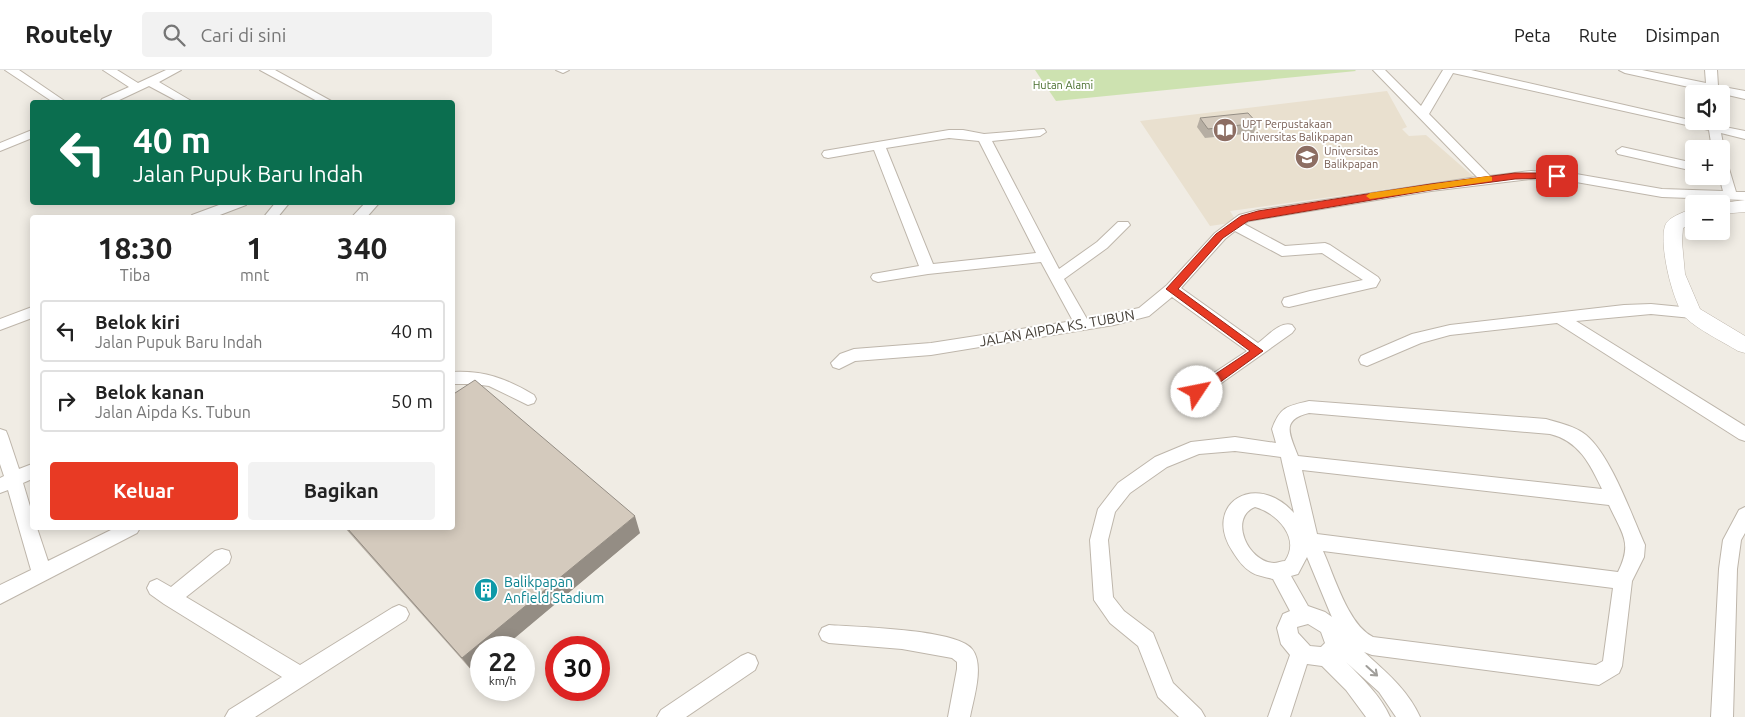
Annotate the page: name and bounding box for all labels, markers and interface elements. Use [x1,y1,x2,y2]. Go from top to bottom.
search box [142,12,492,57]
text: Routely [25,21,112,48]
icon: search [160,21,188,49]
text: Cari di sini [200,24,286,46]
text: Peta [1514,25,1551,45]
text: Rute [1579,25,1617,45]
text: Disimpan [1645,25,1720,45]
park label: Hutan Alami [1033,79,1093,91]
map controls [1685,85,1730,240]
button: sound [1685,85,1730,130]
library icon: UPT Perpustakaan Universitas Balikpapan [1212,117,1238,143]
place label: UPT Perpustakaan Universitas Balikpapan [1242,118,1353,143]
icon: left [50,120,115,185]
text: 40 m [133,120,211,160]
button: + [1685,140,1730,185]
school or university icon: Universitas Balikpapan [1294,144,1320,170]
place label: Universitas Balikpapan [1324,145,1378,170]
pin [1536,155,1578,197]
text: Jalan Pupuk Baru Indah [133,161,363,186]
icon: arrive [1543,162,1571,190]
button: − [1685,195,1730,240]
text: 18:30 [97,231,173,265]
text: 1 [246,231,263,265]
text: 340 [337,231,388,265]
text: Tiba [120,266,150,284]
text: mnt [240,266,269,284]
text: m [355,266,369,284]
street label: JALAN AIPDA KS. TUBUN [978,306,1136,350]
text: Belok kiri [95,311,180,333]
icon: left [52,317,80,345]
text: 40 m [391,320,433,342]
text: Jalan Pupuk Baru Indah [95,333,263,351]
position arrow [1170,365,1222,417]
text: Belok kanan [95,381,204,403]
icon: right [52,387,80,415]
text: 50 m [391,390,433,412]
text: Jalan Aipda Ks. Tubun [95,403,251,421]
button: Keluar [50,462,238,520]
button: Bagikan [248,462,435,520]
place label: Balikpapan Anfield Stadium [504,574,604,606]
building icon: Balikpapan Anfield Stadium [473,577,499,603]
speed limit sign: 30 [545,636,610,701]
text: 22 [488,648,517,676]
one-way arrow [1365,666,1378,677]
text: km/h [489,674,516,687]

